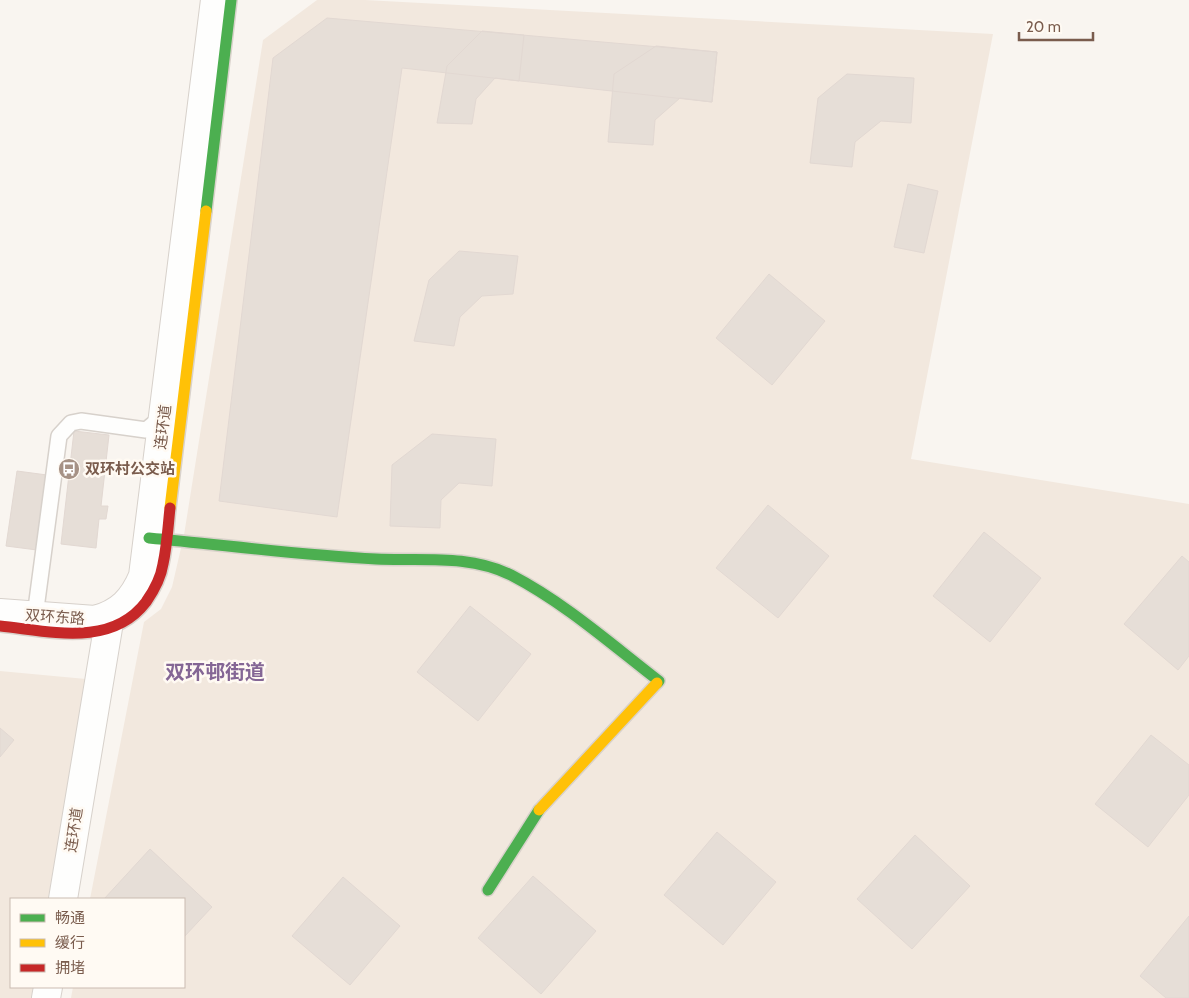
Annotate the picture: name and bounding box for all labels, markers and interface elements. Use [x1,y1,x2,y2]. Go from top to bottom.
scale bar [1019,10,1093,42]
text: 20 m [1026,18,1061,36]
street label: 连环道 [151,404,175,450]
bus stop icon: 双环村公交站 [57,457,81,481]
place label: 双环村公交站 [85,460,175,478]
street label: 双环东路 [24,606,86,628]
district label: 双环邨街道 [165,660,265,684]
street label: 连环道 [62,806,86,854]
legend [10,898,185,988]
text: 畅通 [55,909,85,927]
text: 缓行 [55,934,85,952]
text: 拥堵 [55,959,85,977]

